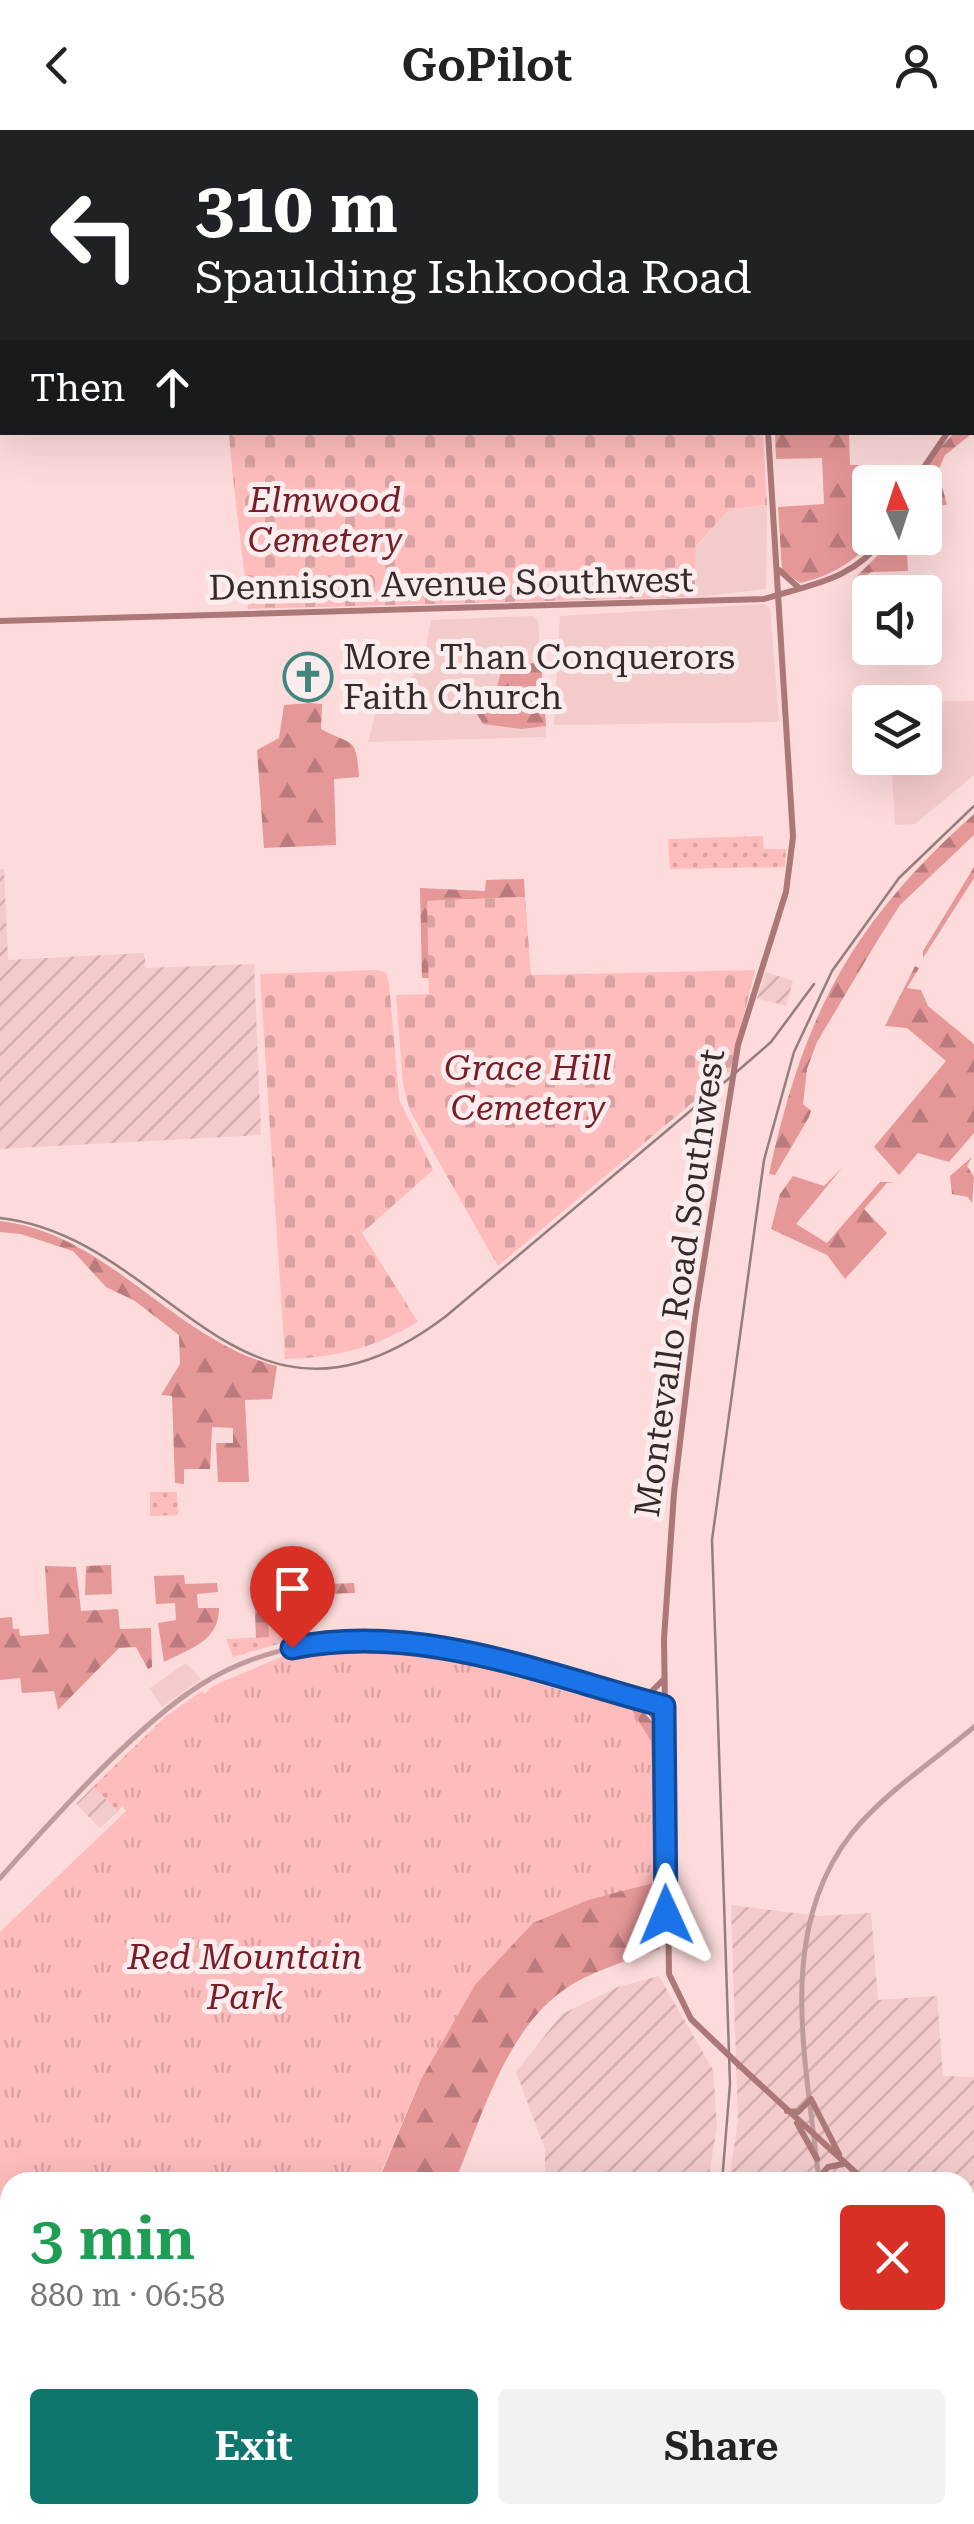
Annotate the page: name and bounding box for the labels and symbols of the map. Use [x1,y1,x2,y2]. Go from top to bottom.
north arrow [852,465,942,555]
park label: Elmwood Cemetery [248,480,403,561]
street label: Dennison Avenue Southwest [208,559,694,609]
place label: More Than Conquerors Faith Church [343,637,735,718]
church icon: More Than Conquerors Faith Church [282,651,334,703]
street label: Montevallo Road Southwest [627,1046,733,1520]
park label: Grace Hill Cemetery [444,1048,612,1129]
pin [250,1546,335,1649]
position arrow [614,1863,718,1967]
park label: Red Mountain Park [127,1937,362,2018]

